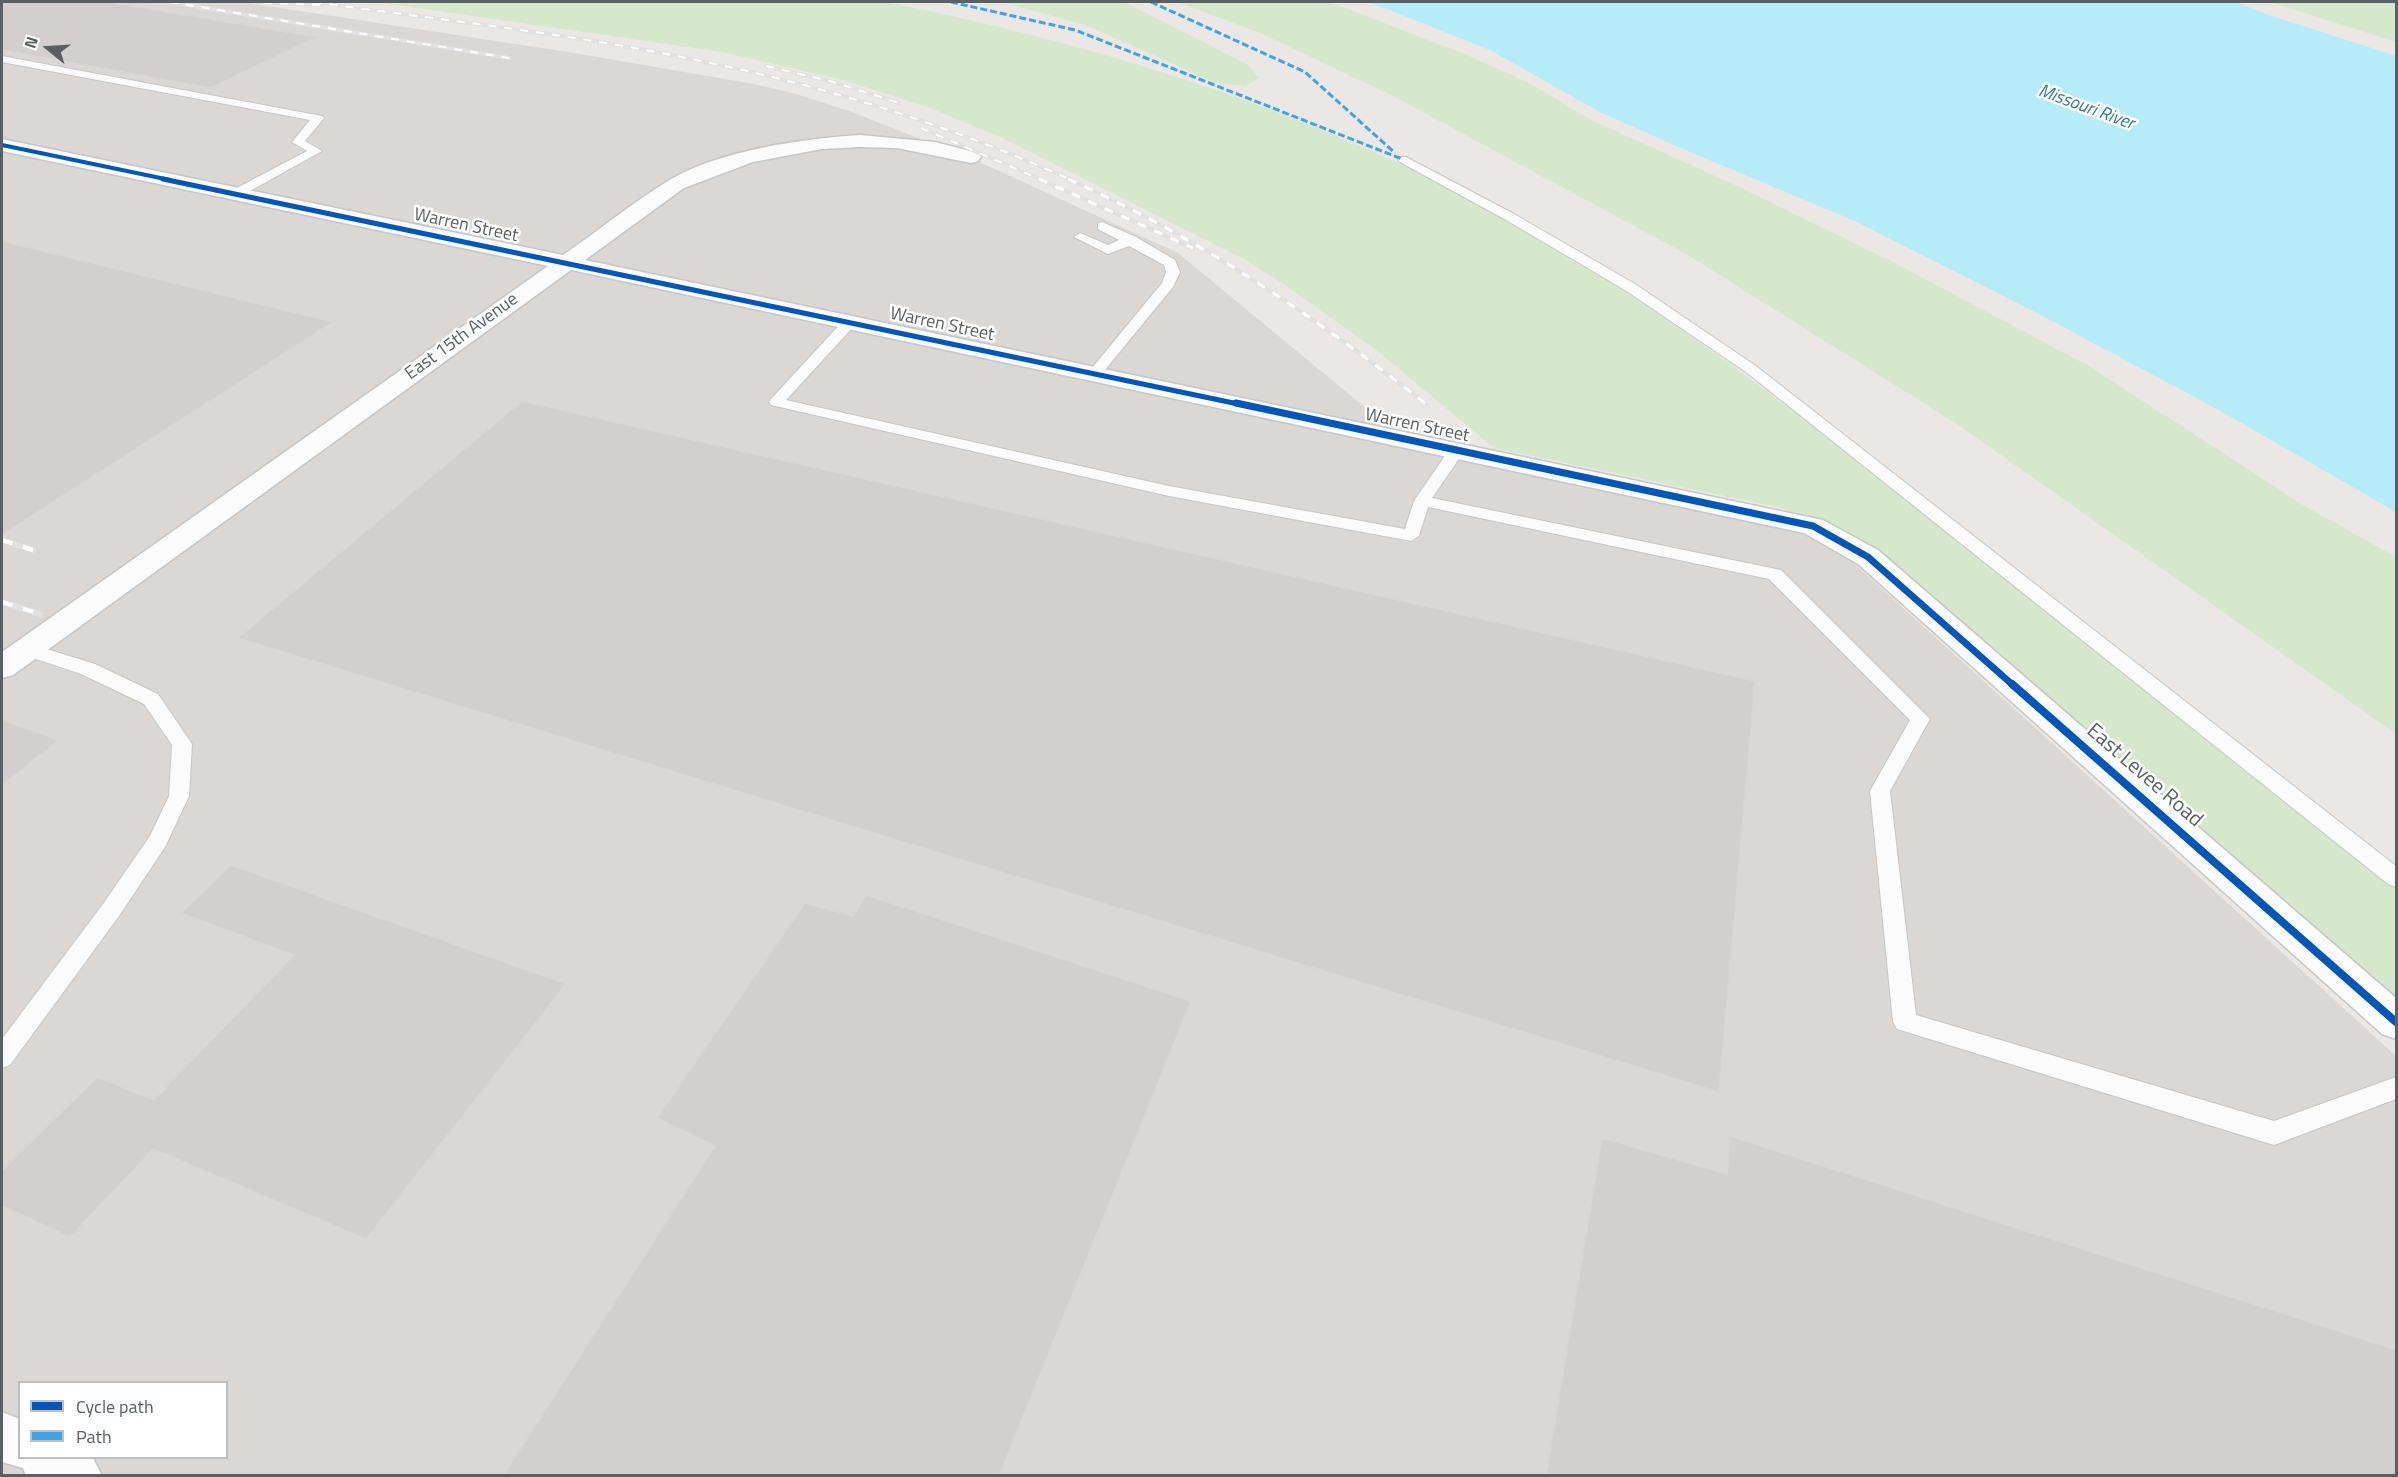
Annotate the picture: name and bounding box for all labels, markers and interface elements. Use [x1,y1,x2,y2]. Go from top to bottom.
north arrow [18,18,78,78]
text: N [18,33,44,51]
water label: Missouri River [2035,81,2137,135]
street label: Warren Street [412,204,520,248]
street label: East 15th Avenue [401,289,523,385]
street label: Warren Street [888,303,996,347]
street label: Warren Street [1363,404,1471,448]
street label: East Levee Road [2081,719,2207,833]
legend [18,1381,228,1459]
text: Cycle path [76,1393,154,1420]
text: Path [76,1423,112,1450]

